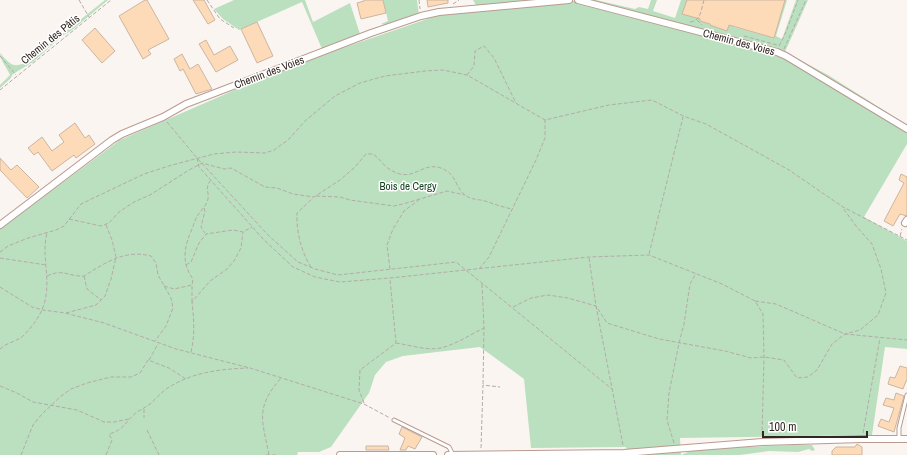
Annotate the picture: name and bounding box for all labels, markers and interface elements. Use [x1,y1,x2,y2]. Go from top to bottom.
street label: Chemin des Pâtis [18,11,83,67]
street label: Chemin des Voies [702,26,777,58]
street label: Chemin des Voies [232,52,306,92]
park label: Bois de Cergy [379,179,437,193]
scale bar [763,413,867,439]
text: 100 m [769,419,796,435]

